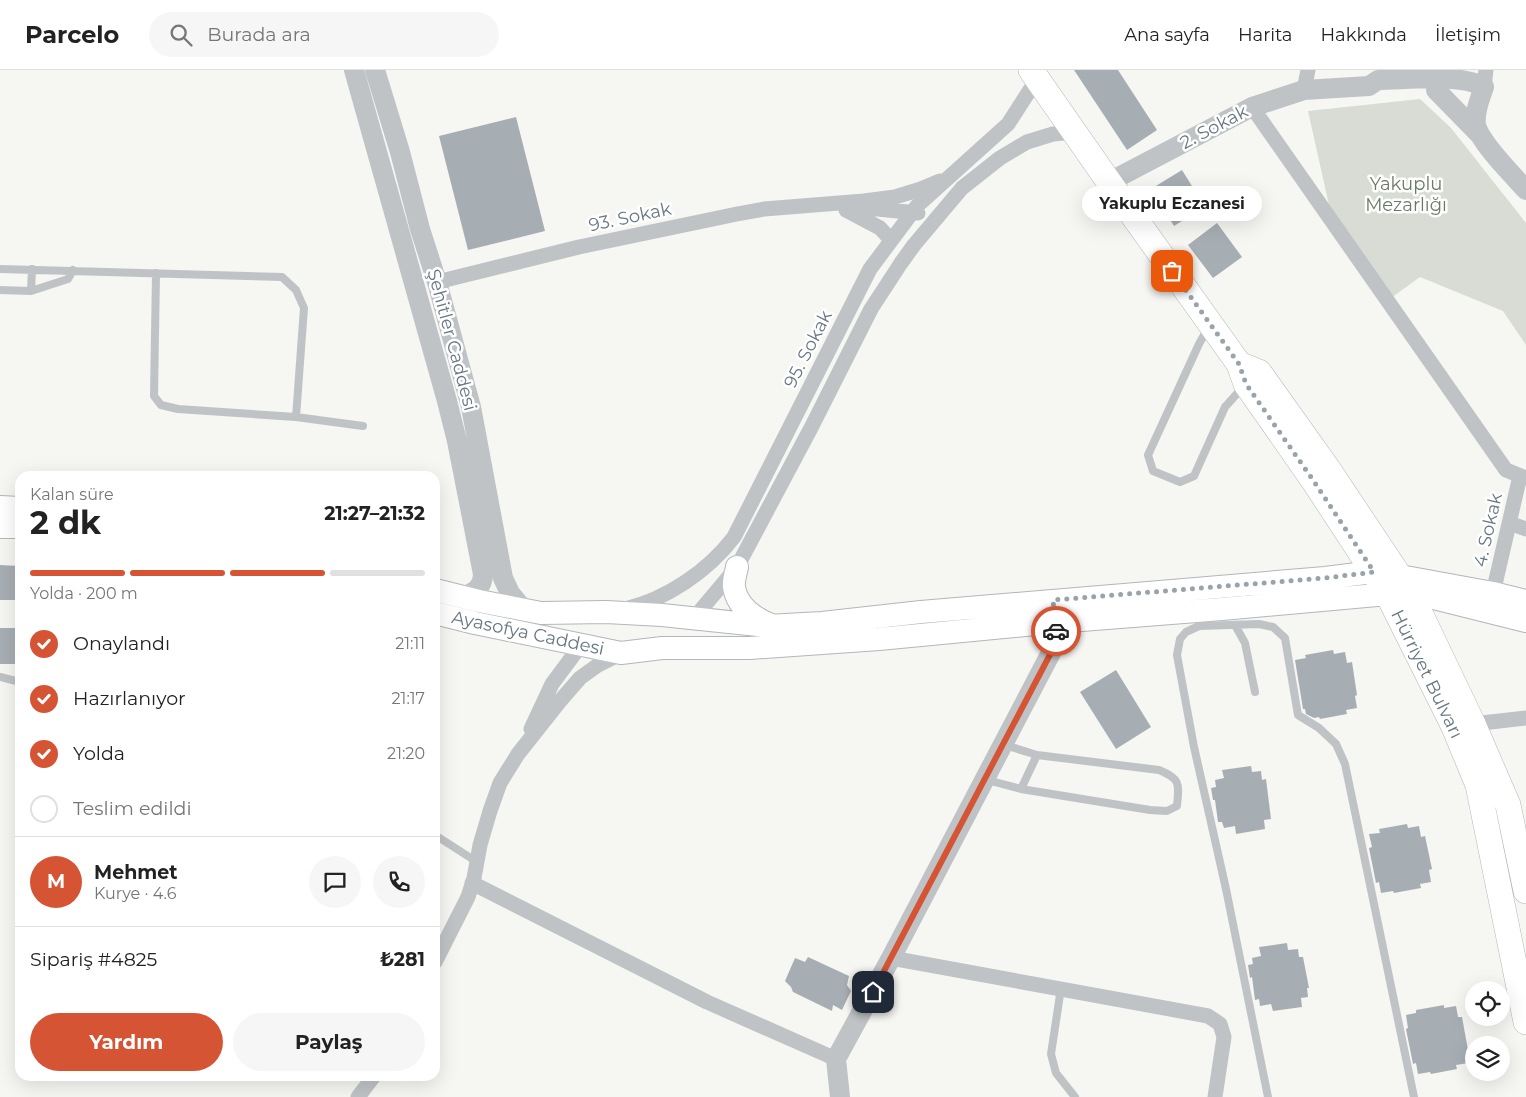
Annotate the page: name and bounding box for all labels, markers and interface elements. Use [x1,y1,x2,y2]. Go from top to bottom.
search box [149,12,499,57]
text: Parcelo [25,20,119,49]
icon: search [167,21,195,49]
text: Burada ara [207,23,311,46]
text: Ana sayfa [1124,24,1210,46]
text: Harita [1238,24,1292,46]
text: Hakkında [1320,24,1407,46]
text: İletişim [1435,24,1501,46]
street label: 2. Sokak [1176,100,1252,154]
park label: Yakuplu Mezarlığı [1365,173,1447,216]
callout: Yakuplu Eczanesi [1082,186,1262,221]
text: Yakuplu Eczanesi [1099,194,1245,213]
street label: 93. Sokak [587,197,673,236]
pin [1151,250,1193,292]
icon: bag [1158,257,1186,285]
street label: Şehitler Caddesi [422,267,482,413]
street label: 95. Sokak [779,306,837,391]
text: Kalan süre [30,485,114,504]
street label: 4. Sokak [1469,491,1507,569]
text: 21:27–21:32 [324,502,425,525]
text: 2 dk [30,503,101,542]
text: Yolda · 200 m [30,584,138,603]
street label: Ayasofya Caddesi [450,606,606,660]
courier [1031,606,1081,656]
street label: Hürriyet Bulvarı [1386,606,1468,742]
icon: car [1042,617,1070,645]
icon: check [30,630,58,658]
text: Onaylandı [73,632,170,655]
text: 21:11 [395,634,425,653]
icon: check [30,685,58,713]
text: Hazırlanıyor [73,687,186,710]
text: 21:17 [392,689,425,708]
icon: check [30,740,58,768]
text: Yolda [73,742,125,765]
text: 21:20 [387,744,425,763]
text: Teslim edildi [73,797,192,820]
button: chat [309,856,361,908]
button: phone [373,856,425,908]
text: Mehmet [94,861,178,884]
text: M [47,870,65,893]
text: Kurye · 4.6 [94,884,177,903]
text: Sipariş #4825 [30,948,157,971]
text: ₺281 [380,948,425,971]
pin [852,971,894,1013]
icon: home [859,978,887,1006]
map controls [1465,981,1510,1081]
button: locate [1465,981,1510,1026]
button: Yardım [30,1013,223,1071]
button: Paylaş [233,1013,425,1071]
button: layers [1465,1036,1510,1081]

